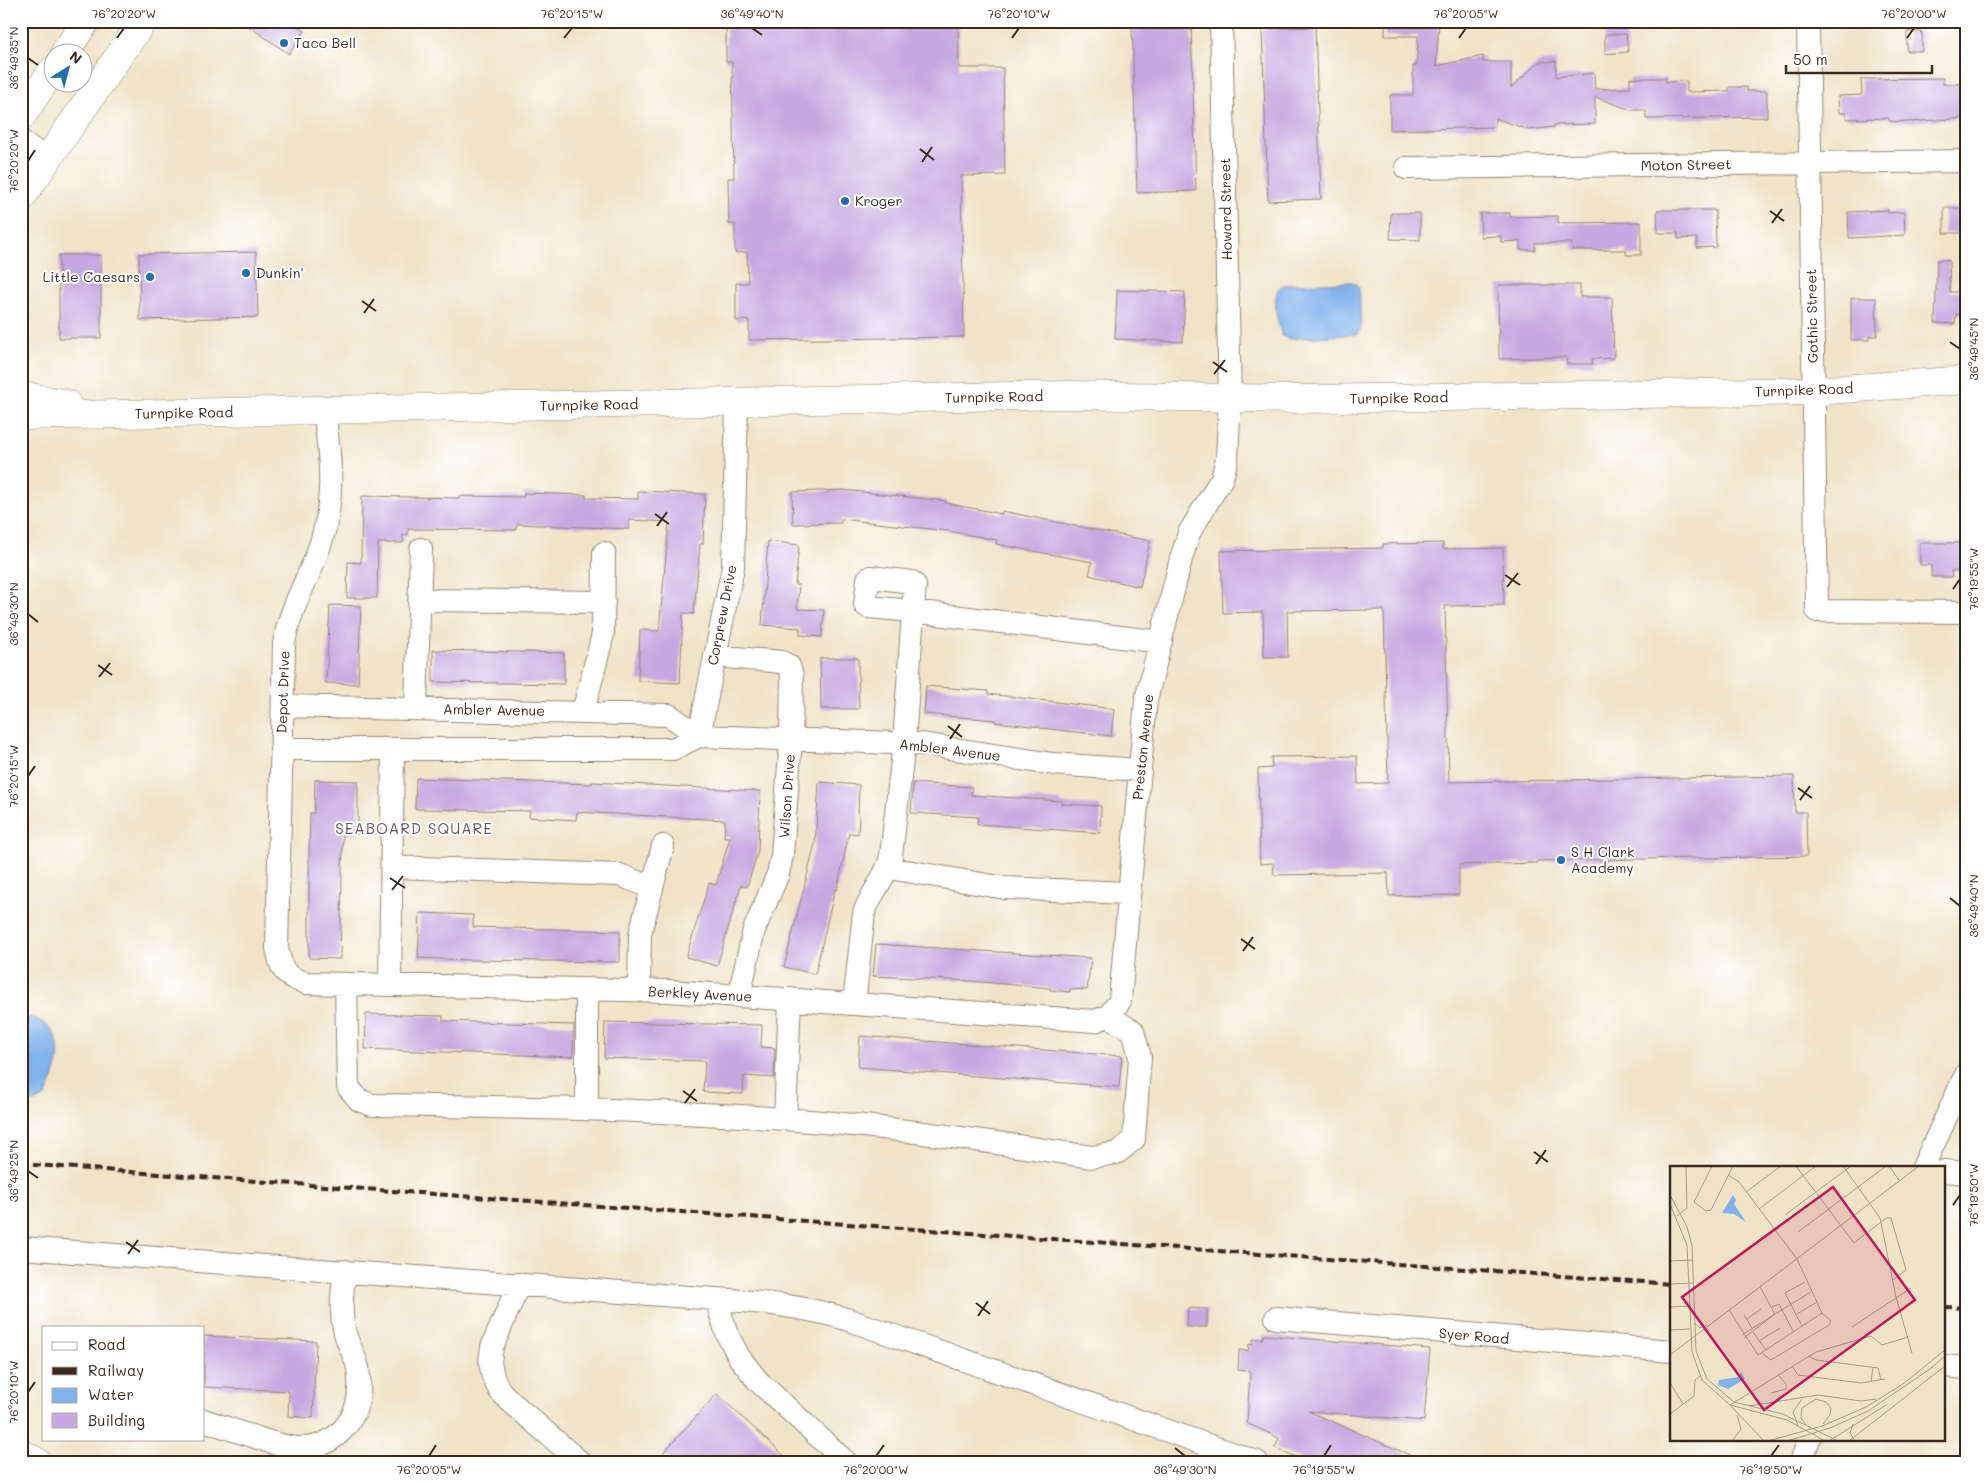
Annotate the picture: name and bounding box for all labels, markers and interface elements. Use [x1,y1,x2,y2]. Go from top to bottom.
text: 76°20'20"W [92,5,156,21]
text: 76°20'15"W [541,5,603,21]
text: 36°49'40"N [720,5,784,21]
text: 76°20'10"W [988,5,1050,21]
text: 76°20'05"W [1434,5,1498,21]
text: 76°20'00"W [1882,5,1946,21]
text: 36°49'35"N [5,27,21,89]
place label: Taco Bell [294,33,356,52]
marker: Taco Bell [278,37,290,49]
north arrow [42,42,92,92]
scale bar [1786,42,1932,74]
text: N [66,46,86,68]
text: 50 m [1793,49,1828,69]
text: 76°20'20"W [5,129,21,193]
street label: Moton Street [1640,154,1732,175]
street label: Howard Street [1215,157,1236,261]
place label: Kroger [855,191,903,210]
marker: Kroger [839,195,851,207]
place label: Dunkin' [256,263,304,282]
place label: Little Caesars [43,267,140,286]
marker: Dunkin' [240,267,252,279]
street label: Gothic Street [1801,269,1822,363]
marker: Little Caesars [144,271,156,283]
text: 36°49'45"N [1965,318,1981,380]
street label: Turnpike Road [1754,378,1854,401]
street label: Turnpike Road [945,386,1044,407]
street label: Turnpike Road [1350,387,1449,408]
street label: Turnpike Road [540,394,639,415]
street label: Turnpike Road [135,402,234,423]
text: 76°19'55"W [1965,548,1981,610]
street label: Corprew Drive [702,563,741,667]
text: 36°49'30"N [5,582,21,646]
street label: Depot Drive [272,650,293,734]
street label: Preston Avenue [1128,693,1158,801]
street label: Ambler Avenue [443,699,545,720]
street label: Ambler Avenue [898,734,1002,765]
text: 76°20'15"W [5,745,21,807]
street label: Wilson Drive [774,753,799,839]
district label: SEABOARD SQUARE [335,818,493,838]
place label: S H Clark Academy [1571,842,1635,877]
marker: S H Clark Academy [1555,854,1567,866]
text: 36°49'40"N [1965,874,1981,938]
street label: Berkley Avenue [647,981,753,1006]
text: 36°49'25"N [5,1140,21,1202]
text: 76°19'50"W [1965,1164,1981,1226]
inset map [1670,1166,1946,1440]
street label: Syer Road [1438,1323,1510,1348]
legend [42,1326,205,1440]
text: Road [88,1334,125,1354]
text: Railway [88,1360,144,1380]
text: 76°20'10"W [5,1361,21,1423]
text: Water [88,1384,134,1404]
text: Building [88,1410,145,1430]
text: 76°20'05"W [397,1461,461,1477]
text: 76°20'00"W [844,1461,908,1477]
text: 36°49'30"N [1153,1461,1217,1477]
text: 76°19'55"W [1293,1461,1355,1477]
text: 76°19'50"W [1740,1461,1802,1477]

